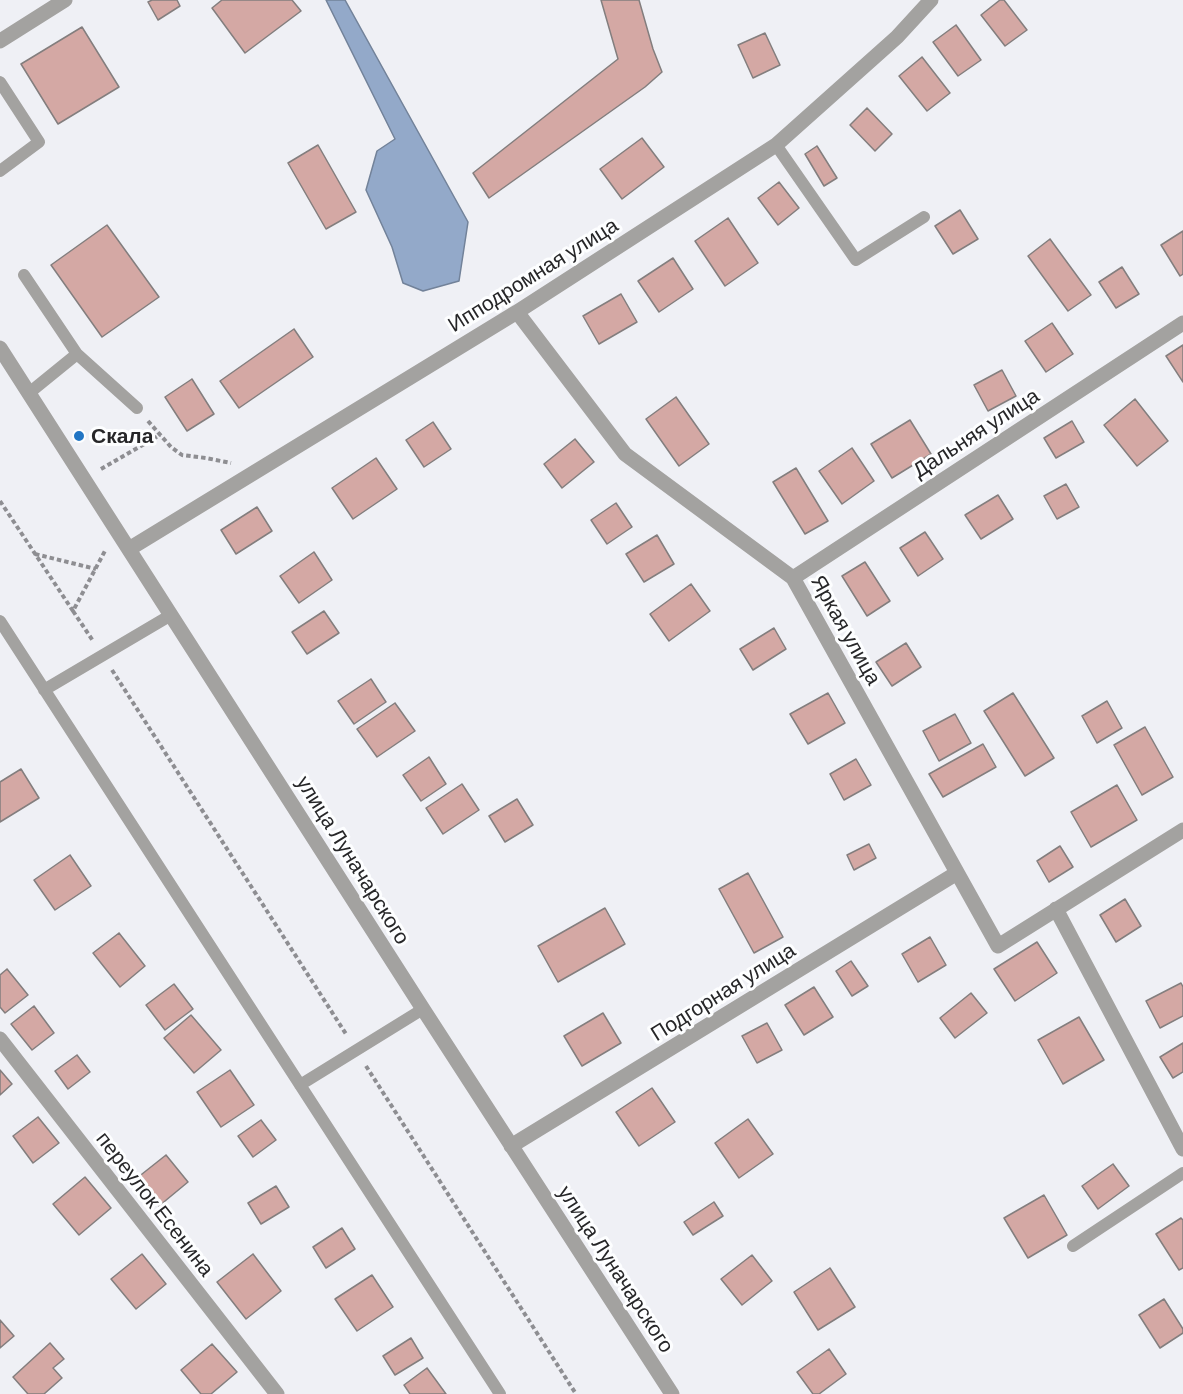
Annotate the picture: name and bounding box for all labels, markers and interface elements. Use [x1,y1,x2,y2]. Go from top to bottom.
street label: Ипподромная улица [443,212,623,338]
street label: Дальняя улица [908,383,1044,483]
place label: Скала [91,423,153,449]
marker: Скала [72,429,86,443]
street label: Яркая улица [806,571,886,689]
street label: улица Луначарского [291,771,415,949]
street label: Подгорная улица [646,937,800,1047]
street label: переулок Есенина [91,1127,219,1281]
street label: улица Луначарского [553,1181,679,1357]

